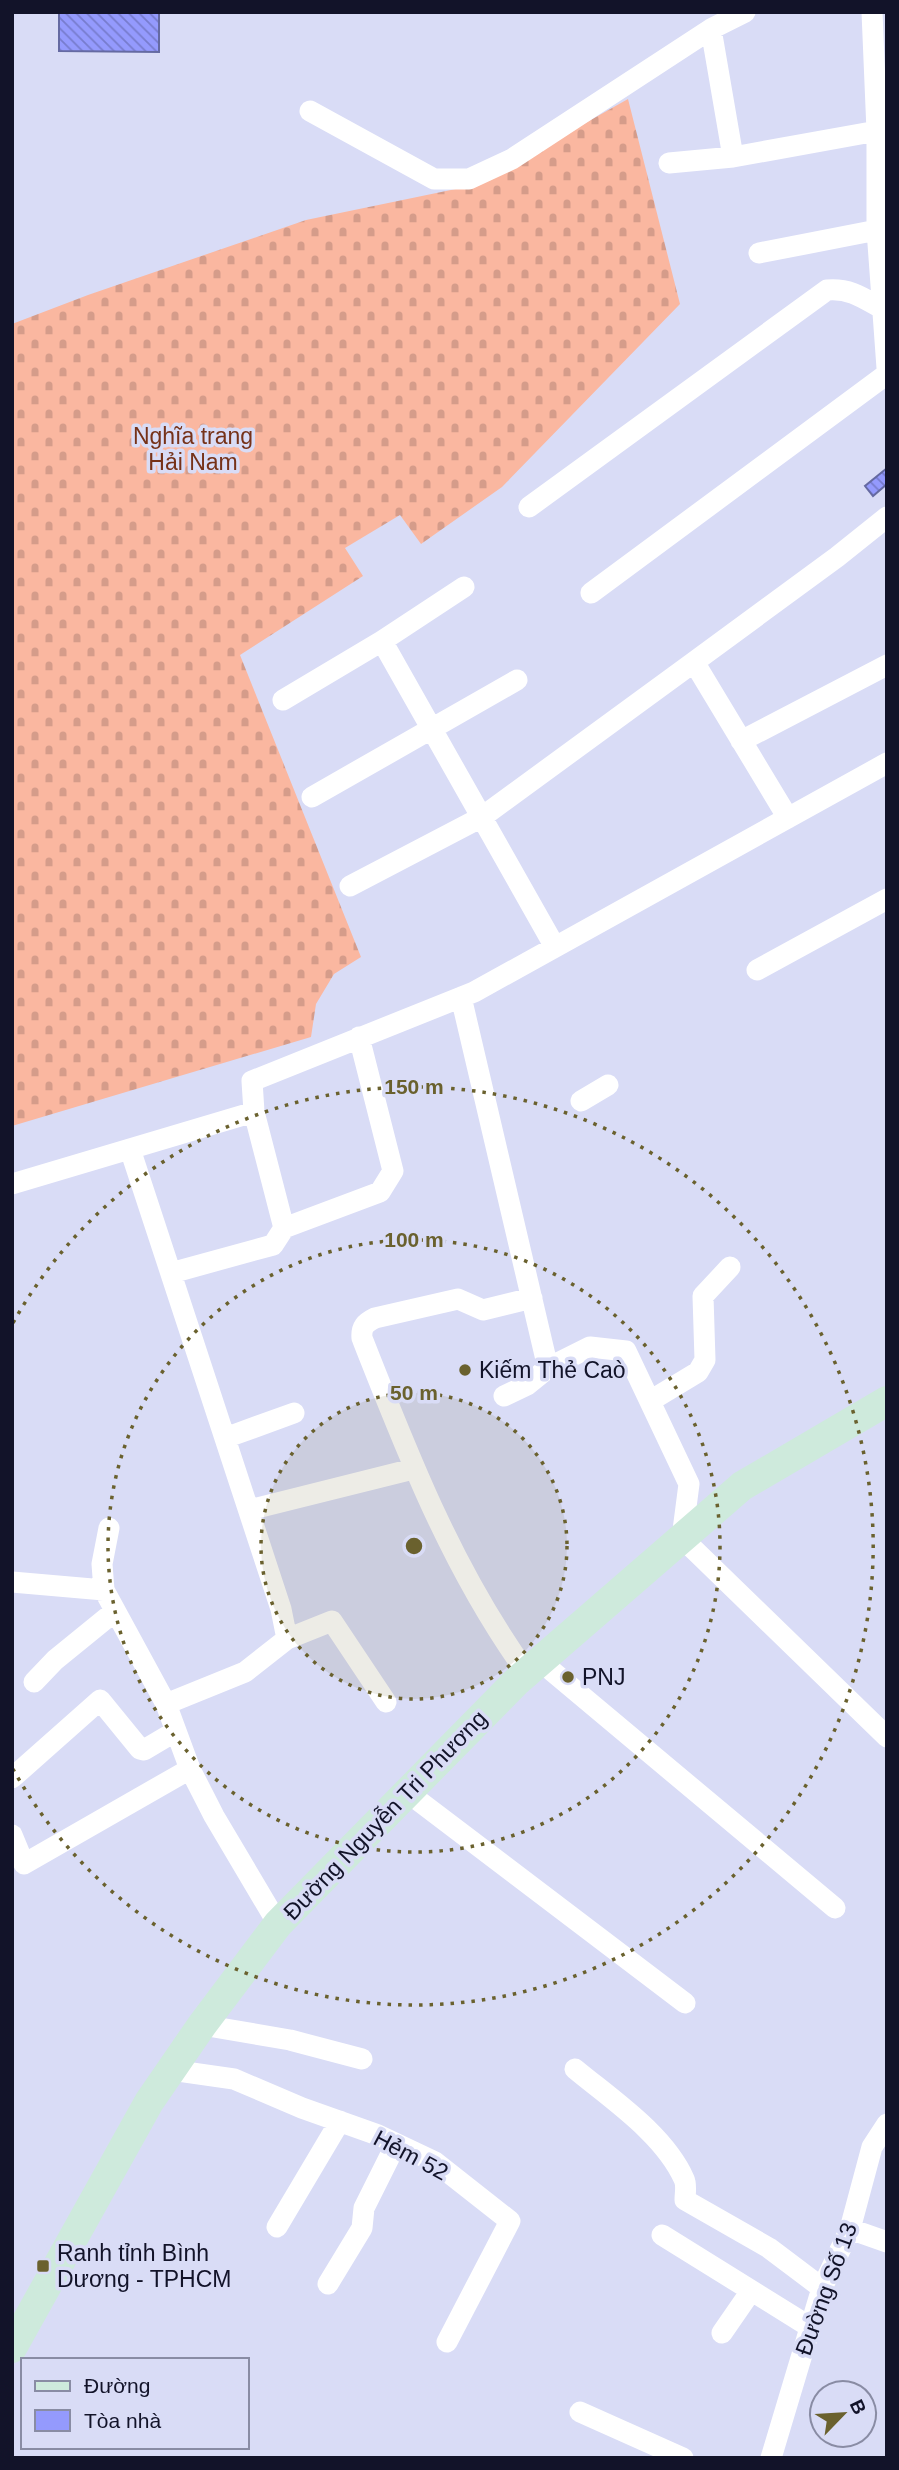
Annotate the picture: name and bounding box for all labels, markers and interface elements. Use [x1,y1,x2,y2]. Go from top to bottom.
park label: Nghĩa trang Hải Nam [133,423,253,475]
text: 150 m [384,1075,444,1098]
text: 100 m [384,1228,444,1251]
place label: Kiếm Thẻ Caò [479,1357,626,1383]
marker: Kiếm Thẻ Caò [457,1362,473,1378]
text: 50 m [390,1381,438,1404]
centre of rings [402,1534,426,1558]
place label: PNJ [582,1664,625,1690]
marker: PNJ [560,1669,576,1685]
street label: Đường Nguyễn Tri Phương [278,1705,492,1925]
street label: Hẻm 52 [369,2125,453,2185]
street label: Đường Số 13 [790,2219,862,2359]
place label: Ranh tỉnh Bình Dương - TPHCM [57,2240,231,2292]
marker: Ranh tỉnh Bình Dương - TPHCM [35,2258,51,2274]
legend [21,2358,248,2449]
text: Đường [84,2374,150,2397]
north arrow [808,2379,878,2449]
text: B [846,2396,870,2418]
text: Tòa nhà [84,2409,161,2432]

